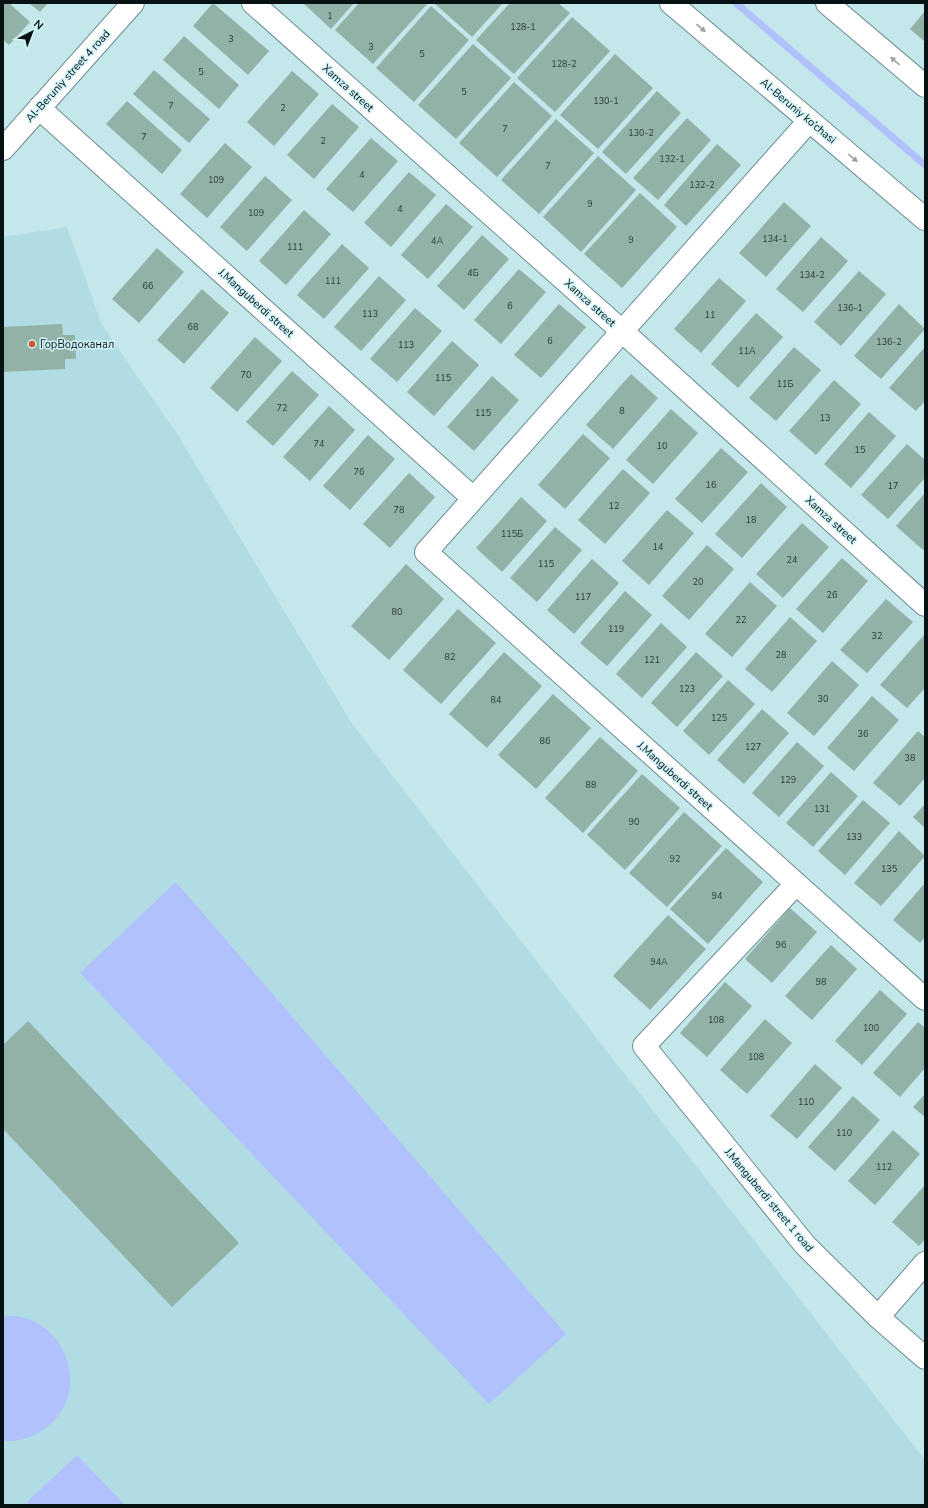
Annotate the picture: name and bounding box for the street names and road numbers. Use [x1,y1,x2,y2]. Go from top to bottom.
street label: Al-Beruniy street 4 road [22,27,114,125]
street label: Xamza street [319,61,377,115]
street label: Al-Beruniy ko’chasi [757,75,839,147]
street label: J.Manguberdi street [214,264,297,341]
street label: Xamza street [561,276,619,330]
street label: Xamza street [802,493,860,547]
street label: J.Manguberdi street [633,737,716,814]
street label: J.Manguberdi street 1 road [721,1144,817,1255]

